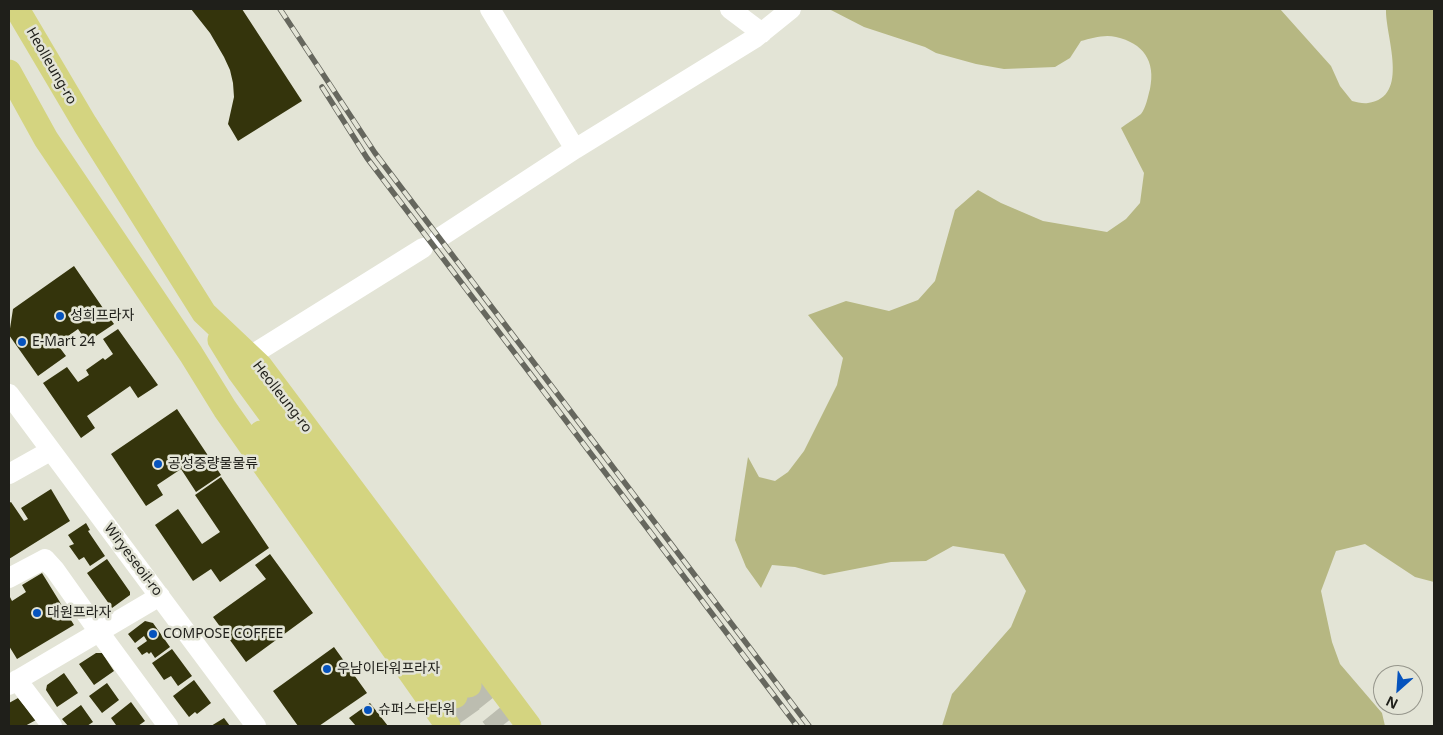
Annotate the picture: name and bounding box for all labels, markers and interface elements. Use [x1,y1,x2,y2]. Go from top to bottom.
street label: Heolleung-ro [22,24,80,108]
place label: 성희프라자 [70,308,134,324]
marker: 성희프라자 [54,310,66,322]
place label: E-Mart 24 [32,334,95,350]
marker: E-Mart 24 [16,336,28,348]
street label: Heolleung-ro [249,358,315,436]
place label: 공성중량물물류 [168,456,258,472]
marker: 공성중량물물류 [152,458,164,470]
street label: Wiryeseoil-ro [100,521,166,599]
place label: 대원프라자 [47,605,111,621]
marker: 대원프라자 [31,607,43,619]
place label: COMPOSE COFFEE [163,626,283,642]
marker: COMPOSE COFFEE [147,628,159,640]
place label: 우남이타워프라자 [337,661,440,677]
marker: 우남이타워프라자 [321,663,333,675]
north arrow [1373,665,1423,715]
text: N [1382,692,1401,714]
place label: 슈퍼스타타워 [378,702,455,718]
marker: 슈퍼스타타워 [362,704,374,716]

